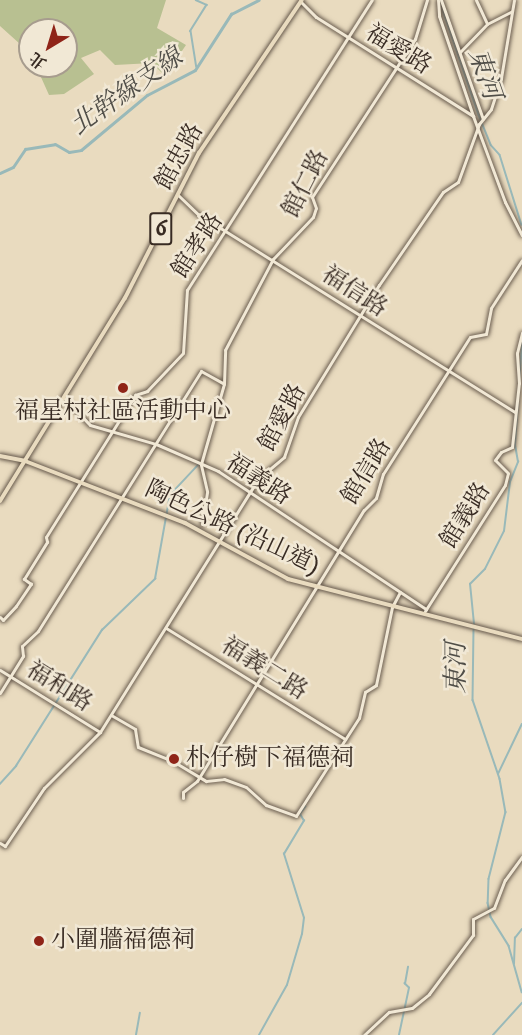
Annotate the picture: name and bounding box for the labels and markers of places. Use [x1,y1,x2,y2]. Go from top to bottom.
marker: 福星村社區活動中心 [116,381,130,395]
place label: 福星村社區活動中心 [15,398,231,426]
place label: 朴仔樹下福德祠 [186,745,354,773]
marker: 朴仔樹下福德祠 [167,752,181,766]
place label: 小圍牆福德祠 [51,927,195,955]
marker: 小圍牆福德祠 [32,934,46,948]

